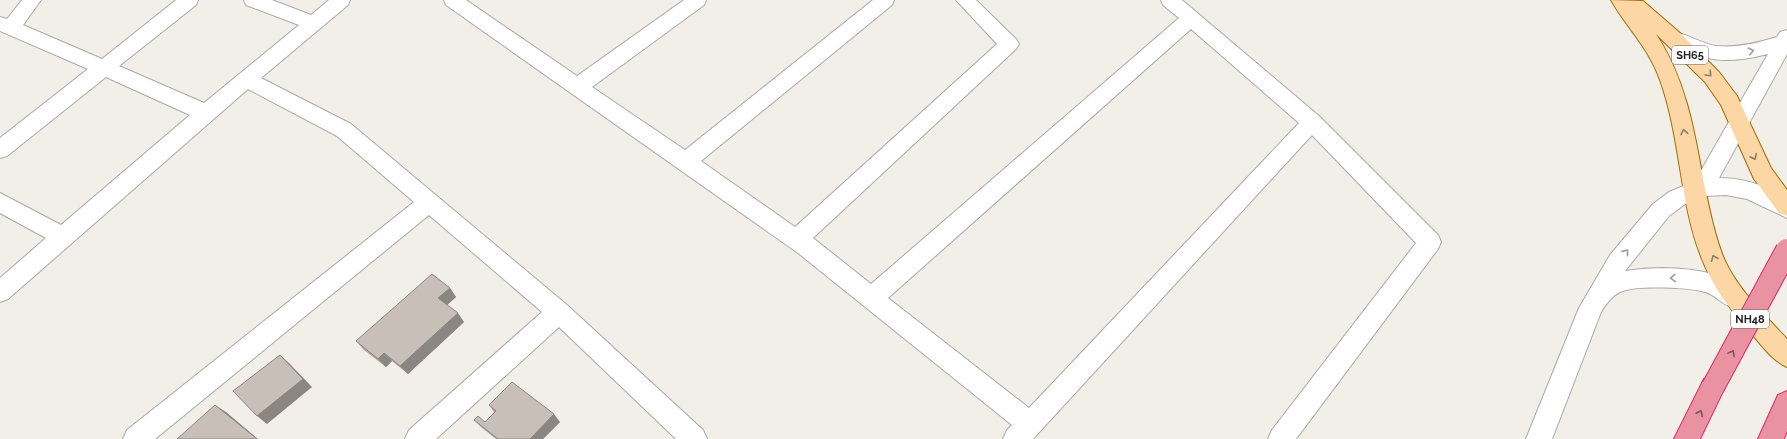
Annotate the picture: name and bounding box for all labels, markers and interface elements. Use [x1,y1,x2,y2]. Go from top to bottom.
road number: SH65 [1672,46,1708,64]
one-way arrow [1748,48,1754,56]
one-way arrow [1704,70,1711,77]
one-way arrow [1680,129,1688,135]
one-way arrow [1750,152,1757,160]
one-way arrow [1622,249,1629,256]
one-way arrow [1710,255,1718,262]
one-way arrow [1670,274,1676,282]
road number: NH48 [1731,310,1769,328]
one-way arrow [1727,350,1734,357]
one-way arrow [1695,410,1703,417]

